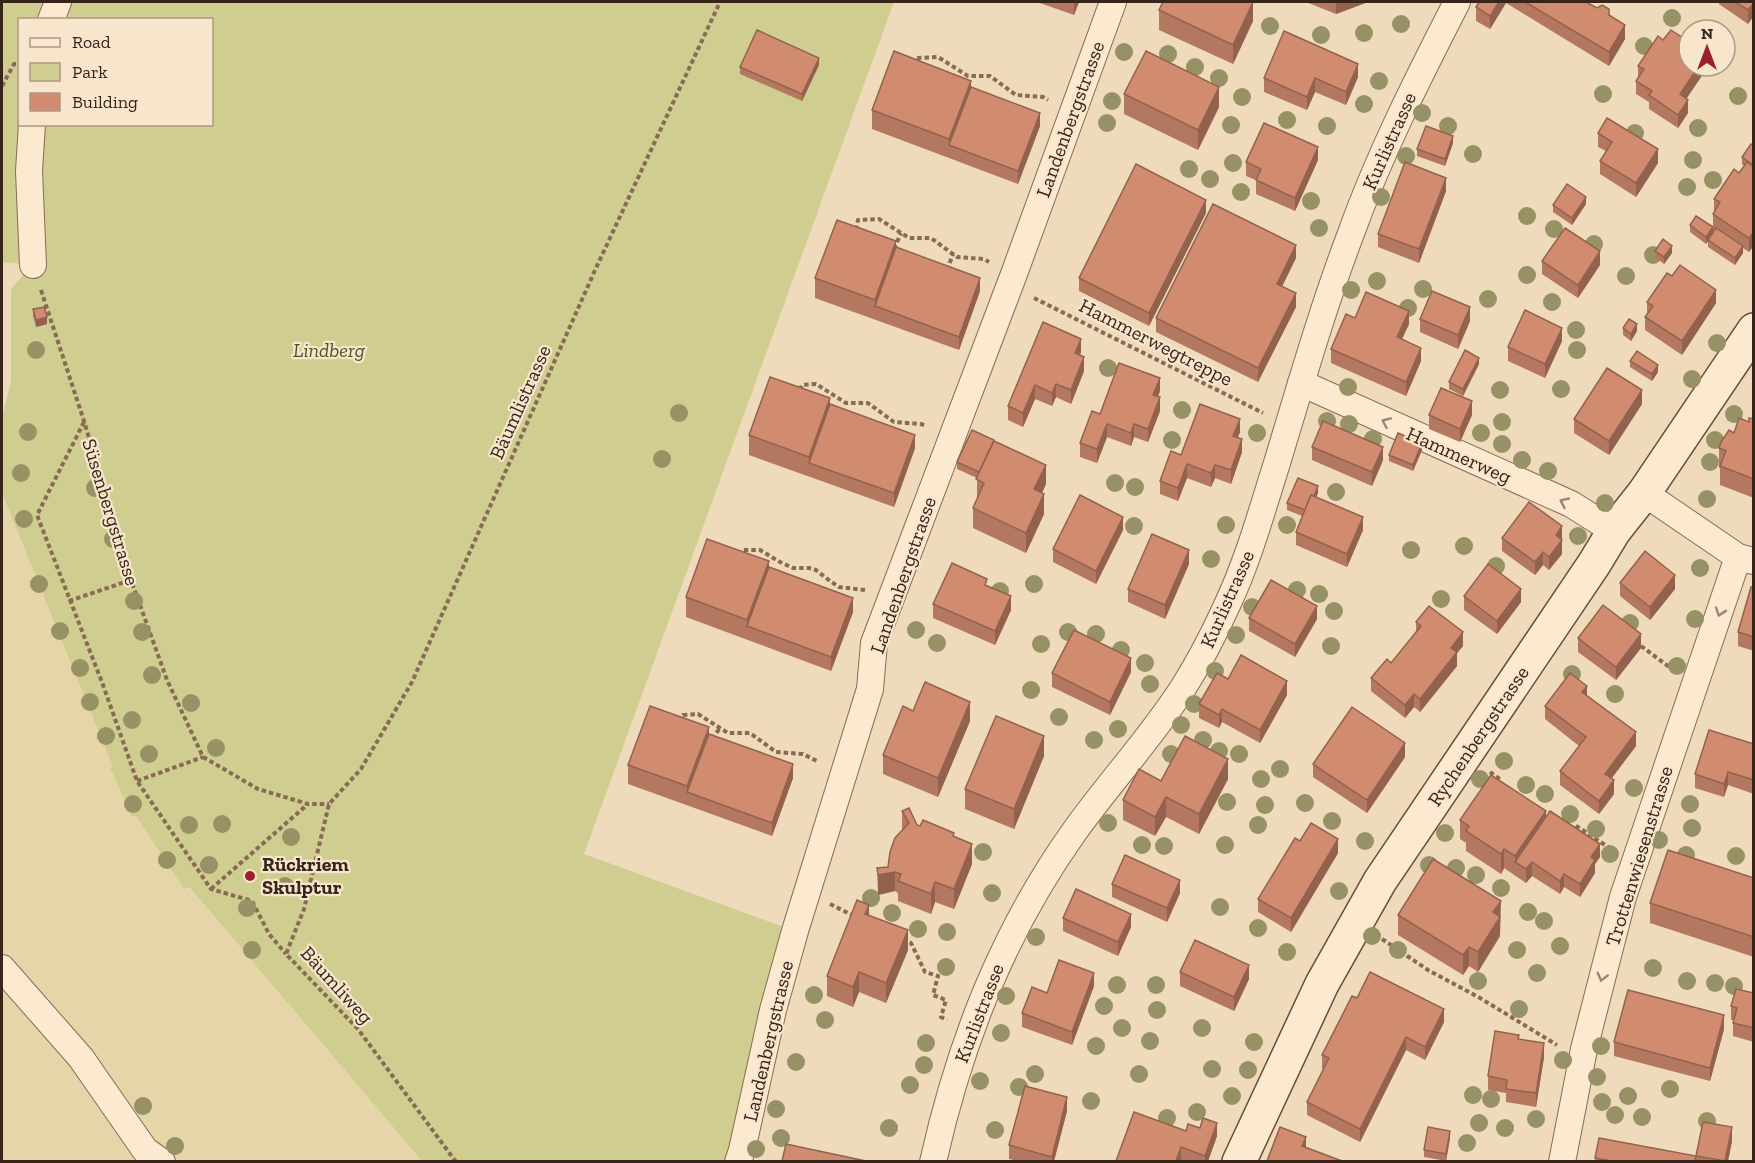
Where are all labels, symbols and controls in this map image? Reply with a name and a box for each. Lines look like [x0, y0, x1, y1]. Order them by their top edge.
legend [18, 18, 213, 126]
north arrow [1677, 18, 1737, 78]
text: N [1701, 24, 1713, 43]
text: Road [72, 31, 111, 53]
street label: Landenbergstrasse [1031, 38, 1109, 200]
text: Park [72, 61, 108, 83]
street label: Kurlistrasse [1357, 89, 1421, 193]
text: Building [72, 91, 138, 113]
street label: Hammerwegtreppe [1075, 293, 1237, 391]
park label: Lindberg [293, 338, 366, 362]
street label: Bäumlistrasse [484, 341, 556, 463]
one-way arrow [1381, 417, 1392, 429]
street label: Hammerweg [1403, 421, 1515, 489]
street label: Süsenbergstrasse [77, 436, 145, 588]
street label: Landenbergstrasse [865, 493, 941, 657]
one-way arrow [1559, 497, 1570, 509]
street label: Kurlistrasse [1195, 547, 1259, 651]
one-way arrow [1714, 606, 1727, 617]
street label: Rychenbergstrasse [1422, 661, 1534, 811]
street label: Trottenwiesenstrasse [1600, 763, 1678, 949]
place label: Rückriem Skulptur [262, 852, 349, 899]
marker: Rückriem Skulptur [243, 869, 257, 883]
street label: Bäumliweg [296, 941, 378, 1029]
street label: Landenbergstrasse [738, 958, 798, 1124]
street label: Kurlistrasse [949, 960, 1009, 1066]
one-way arrow [1597, 972, 1610, 982]

